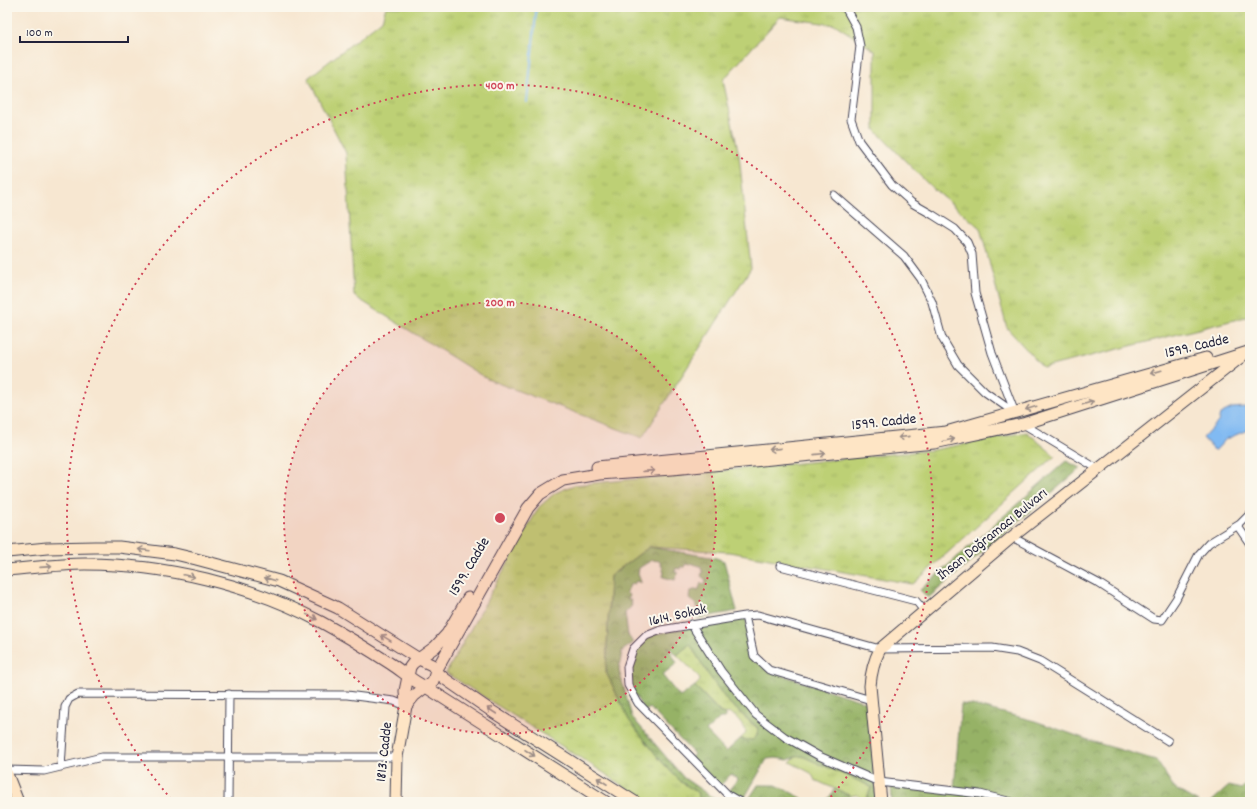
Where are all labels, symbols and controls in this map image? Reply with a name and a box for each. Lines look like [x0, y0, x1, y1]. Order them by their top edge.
scale bar [20, 18, 128, 44]
text: 100 m [26, 25, 53, 42]
text: 400 m [485, 78, 515, 95]
text: 200 m [485, 295, 515, 312]
street label: 1599. Cadde [1163, 329, 1232, 365]
one-way arrow [1149, 369, 1162, 376]
one-way arrow [1081, 399, 1094, 406]
one-way arrow [1025, 405, 1038, 412]
street label: 1599. Cadde [851, 409, 918, 437]
one-way arrow [898, 433, 911, 441]
one-way arrow [942, 436, 955, 444]
one-way arrow [769, 445, 782, 453]
one-way arrow [813, 451, 826, 458]
one-way arrow [642, 467, 655, 474]
street label: İhsan Doğramacı Bulvarı [933, 483, 1053, 587]
centre of rings [493, 511, 507, 525]
street label: 1599. Cadde [444, 533, 496, 601]
one-way arrow [138, 546, 151, 553]
one-way arrow [39, 563, 52, 570]
one-way arrow [182, 572, 195, 580]
one-way arrow [264, 575, 277, 582]
street label: 1614. Sokak [647, 599, 709, 633]
one-way arrow [305, 614, 317, 621]
one-way arrow [380, 634, 391, 643]
one-way arrow [487, 707, 498, 715]
street label: 1813. Cadde [371, 720, 399, 783]
one-way arrow [524, 750, 536, 758]
one-way arrow [597, 777, 608, 785]

